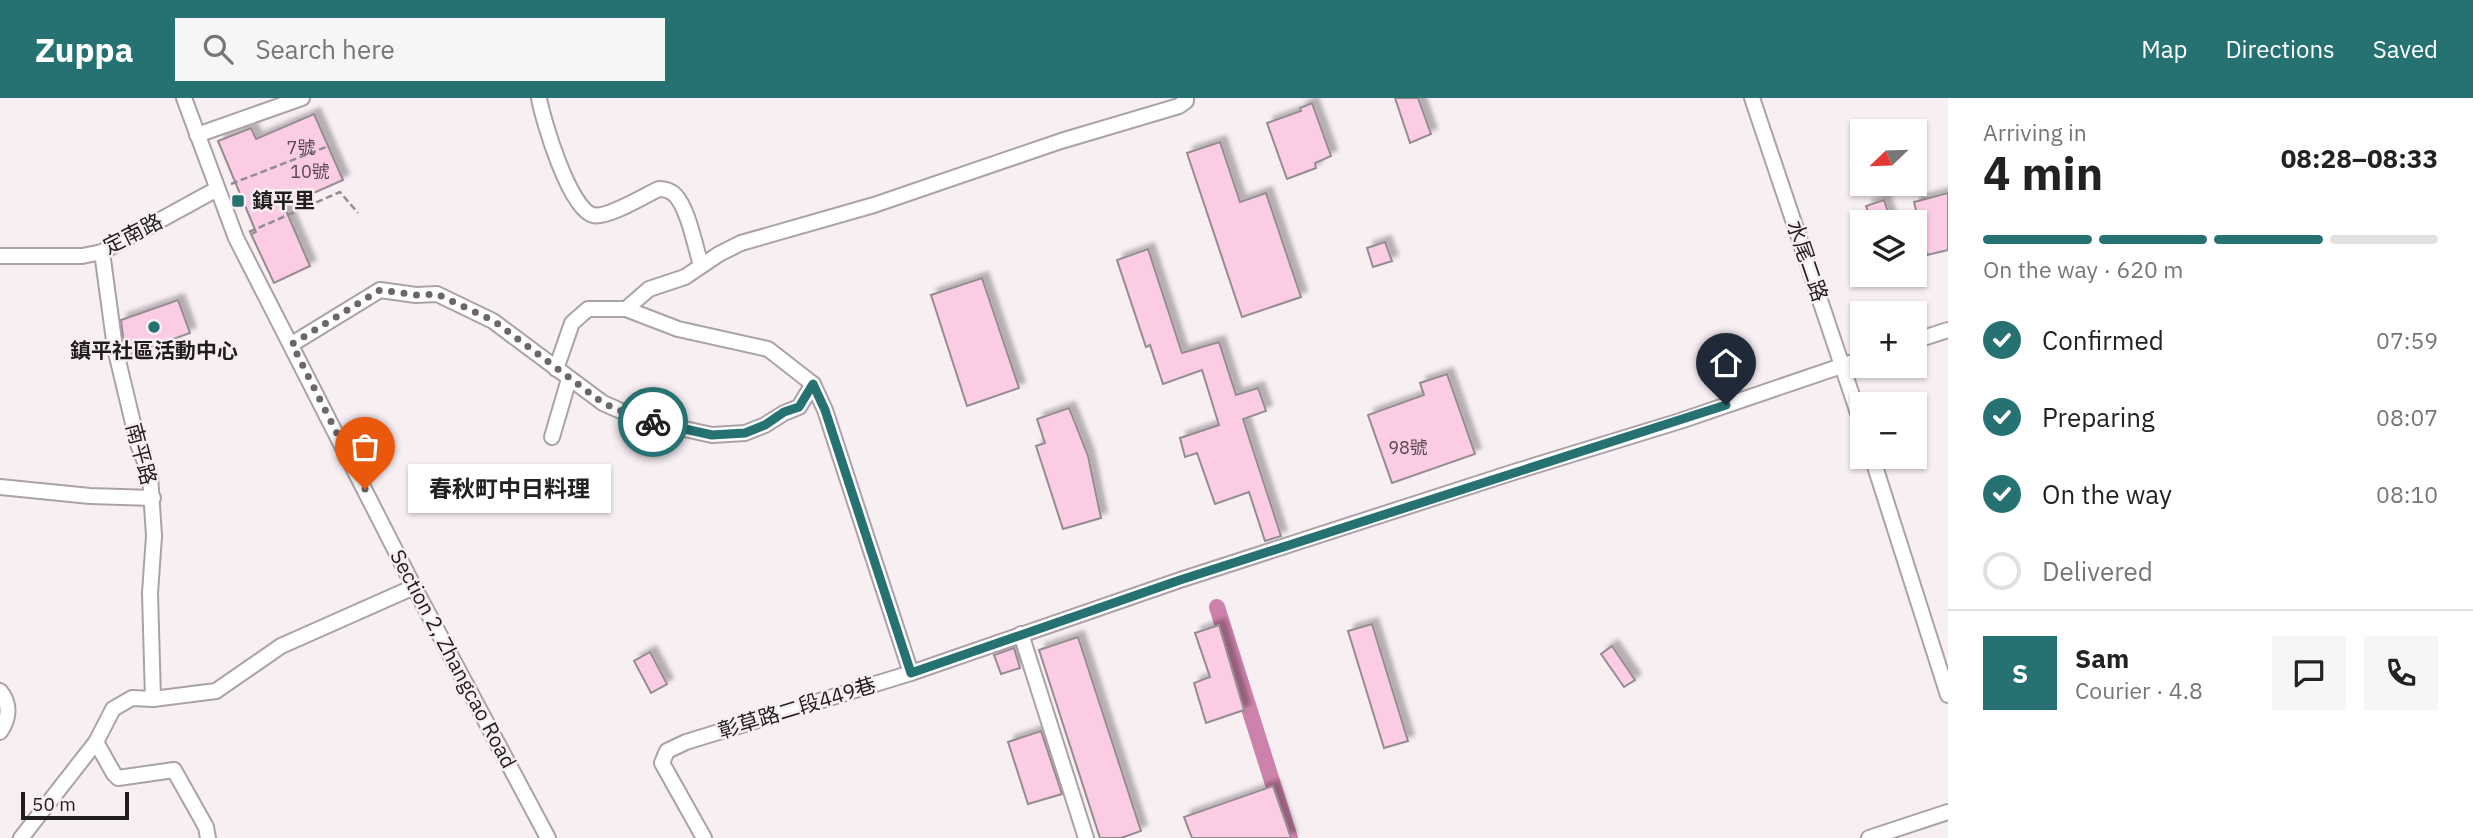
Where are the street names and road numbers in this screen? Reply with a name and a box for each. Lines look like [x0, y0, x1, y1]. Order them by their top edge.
street label: 定南路 [98, 206, 167, 260]
street label: 水尾二路 [1781, 216, 1835, 305]
street label: 南平路 [120, 420, 164, 488]
street label: Section 2, Zhangcao Road [384, 544, 523, 773]
street label: 彰草路二段449巷 [714, 670, 879, 744]

